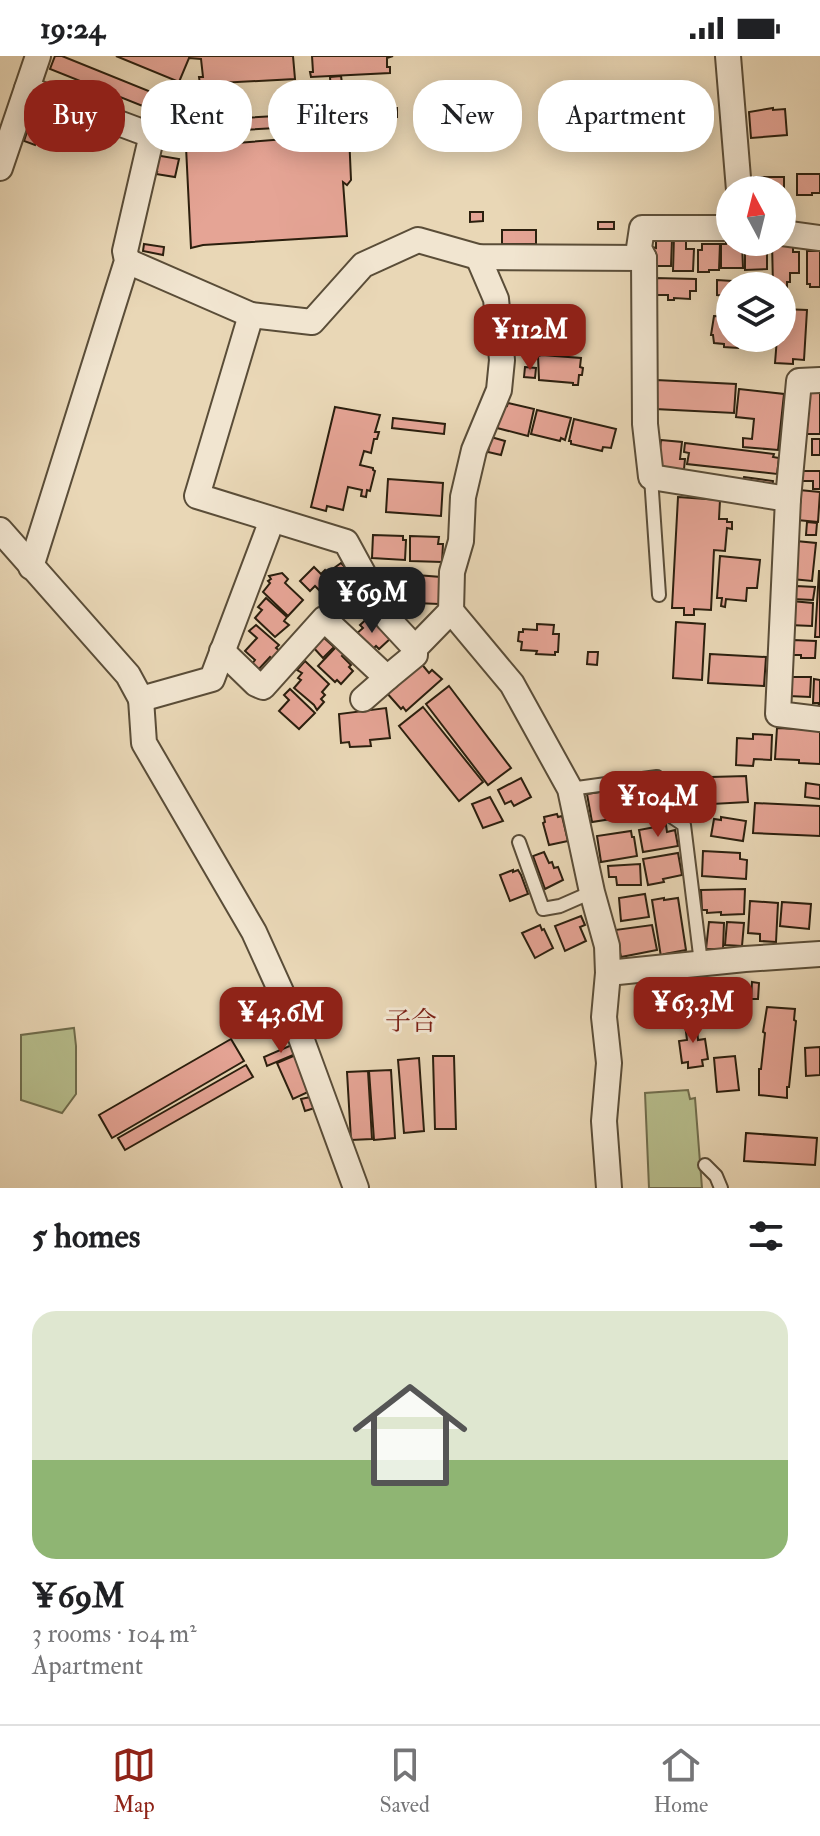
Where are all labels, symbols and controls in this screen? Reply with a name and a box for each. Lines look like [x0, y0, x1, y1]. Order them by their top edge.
text: 19:24 [40, 10, 105, 47]
chip: Buy [24, 80, 125, 152]
chip: Rent [141, 80, 252, 152]
chip: Filters [268, 80, 397, 152]
chip: New [413, 80, 522, 152]
chip: Apartment [538, 80, 714, 152]
north arrow [716, 176, 796, 256]
map controls [716, 176, 796, 352]
button: layers [716, 272, 796, 352]
pin: ¥112M [474, 304, 586, 372]
text: ¥112M [492, 314, 568, 346]
pin: ¥69M [325, 567, 419, 635]
text: ¥69M [336, 577, 408, 609]
pin: ¥104M [602, 771, 714, 839]
text: ¥104M [617, 781, 699, 813]
pin: ¥63.3M [628, 977, 758, 1045]
pin: ¥43.6M [216, 987, 346, 1055]
text: ¥63.3M [652, 987, 734, 1019]
text: ¥43.6M [238, 997, 324, 1029]
district label: 子合 [385, 1006, 437, 1038]
icon: filters [744, 1214, 788, 1258]
text: 5 homes [32, 1215, 140, 1258]
icon: home [338, 1363, 482, 1507]
text: ¥69M [32, 1575, 125, 1618]
text: 3 rooms · 104 m² [32, 1618, 197, 1650]
text: Apartment [32, 1650, 143, 1682]
tab: Map [112, 1743, 156, 1819]
tab: Saved [380, 1743, 430, 1819]
tab: Home [654, 1743, 708, 1819]

